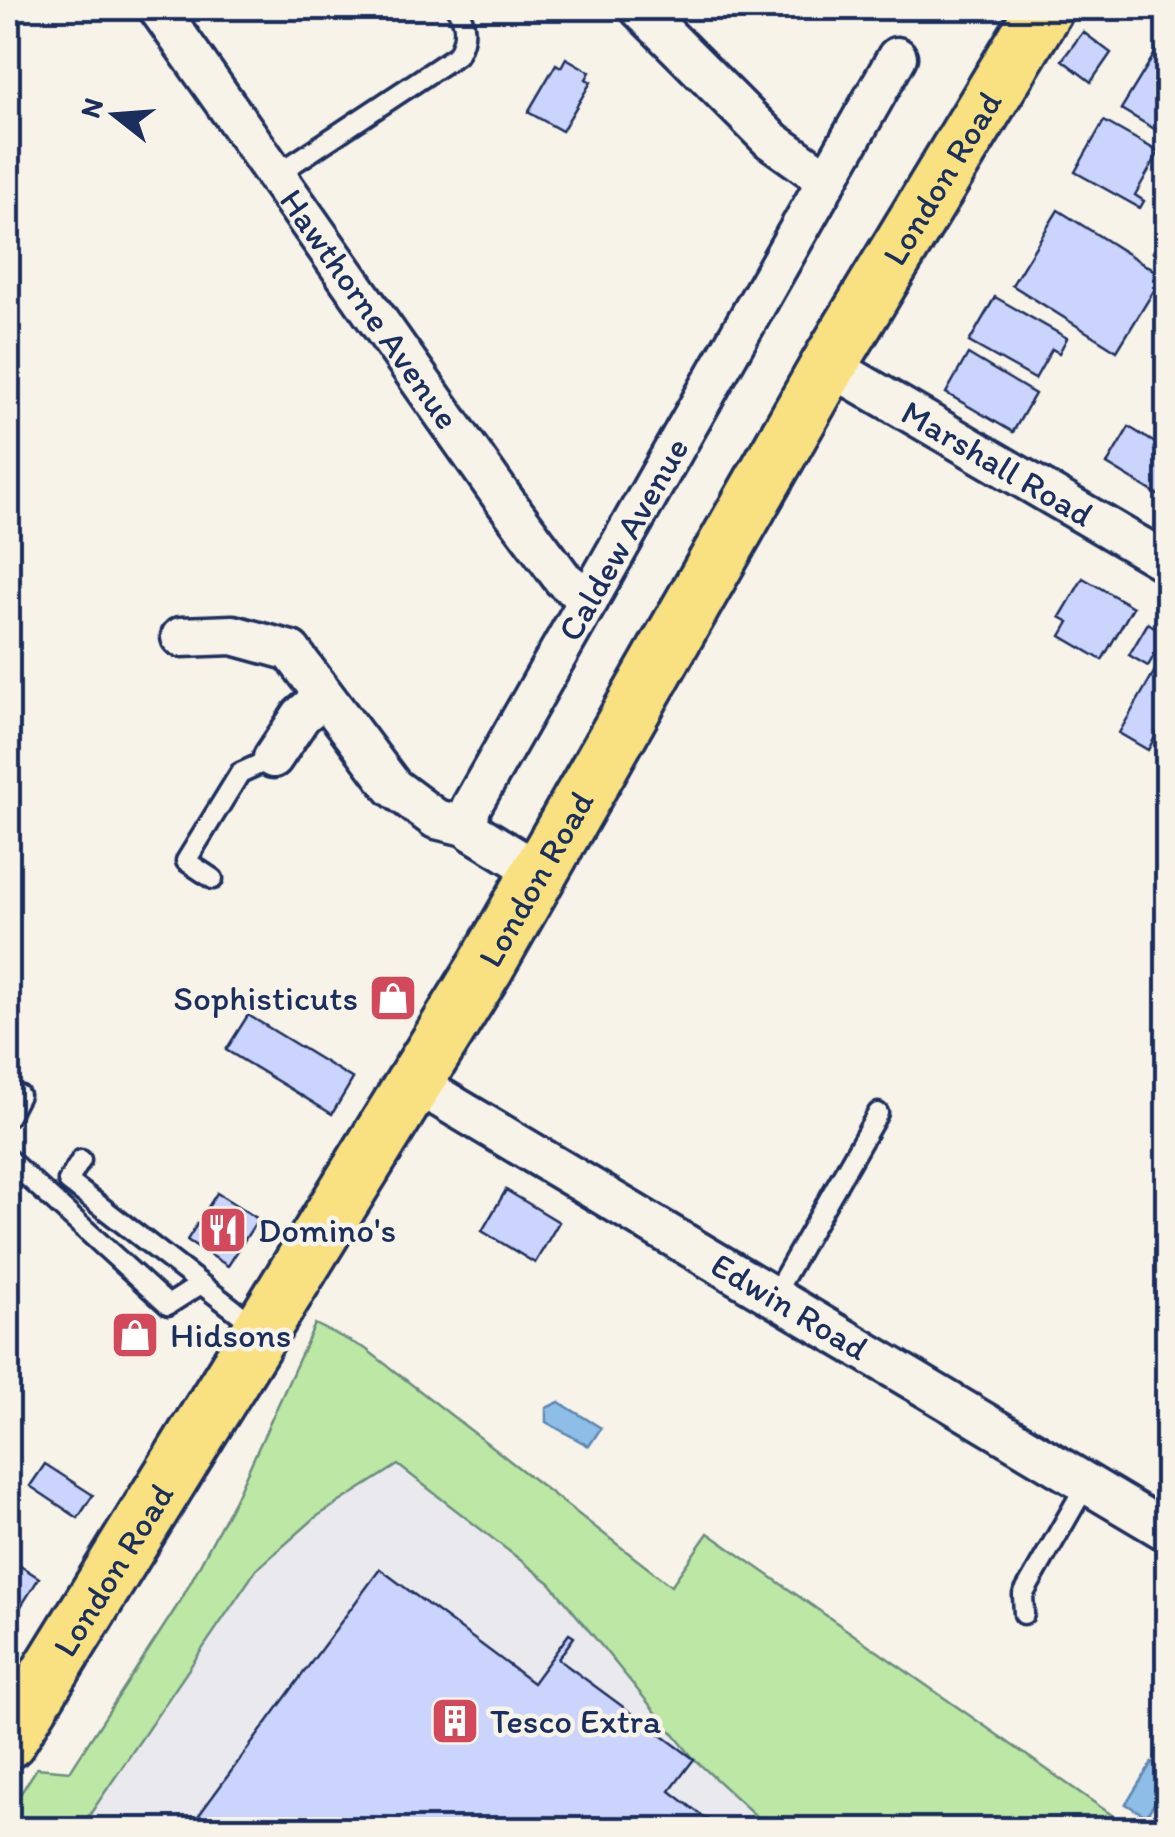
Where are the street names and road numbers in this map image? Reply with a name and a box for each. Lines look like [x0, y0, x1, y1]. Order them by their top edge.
street label: London Road [873, 83, 1011, 273]
street label: Hawthorne Avenue [271, 181, 469, 437]
street label: Marshall Road [894, 391, 1101, 536]
street label: Caldew Avenue [549, 430, 698, 648]
street label: London Road [469, 783, 603, 975]
street label: Edwin Road [704, 1243, 876, 1369]
street label: London Road [44, 1475, 183, 1664]

